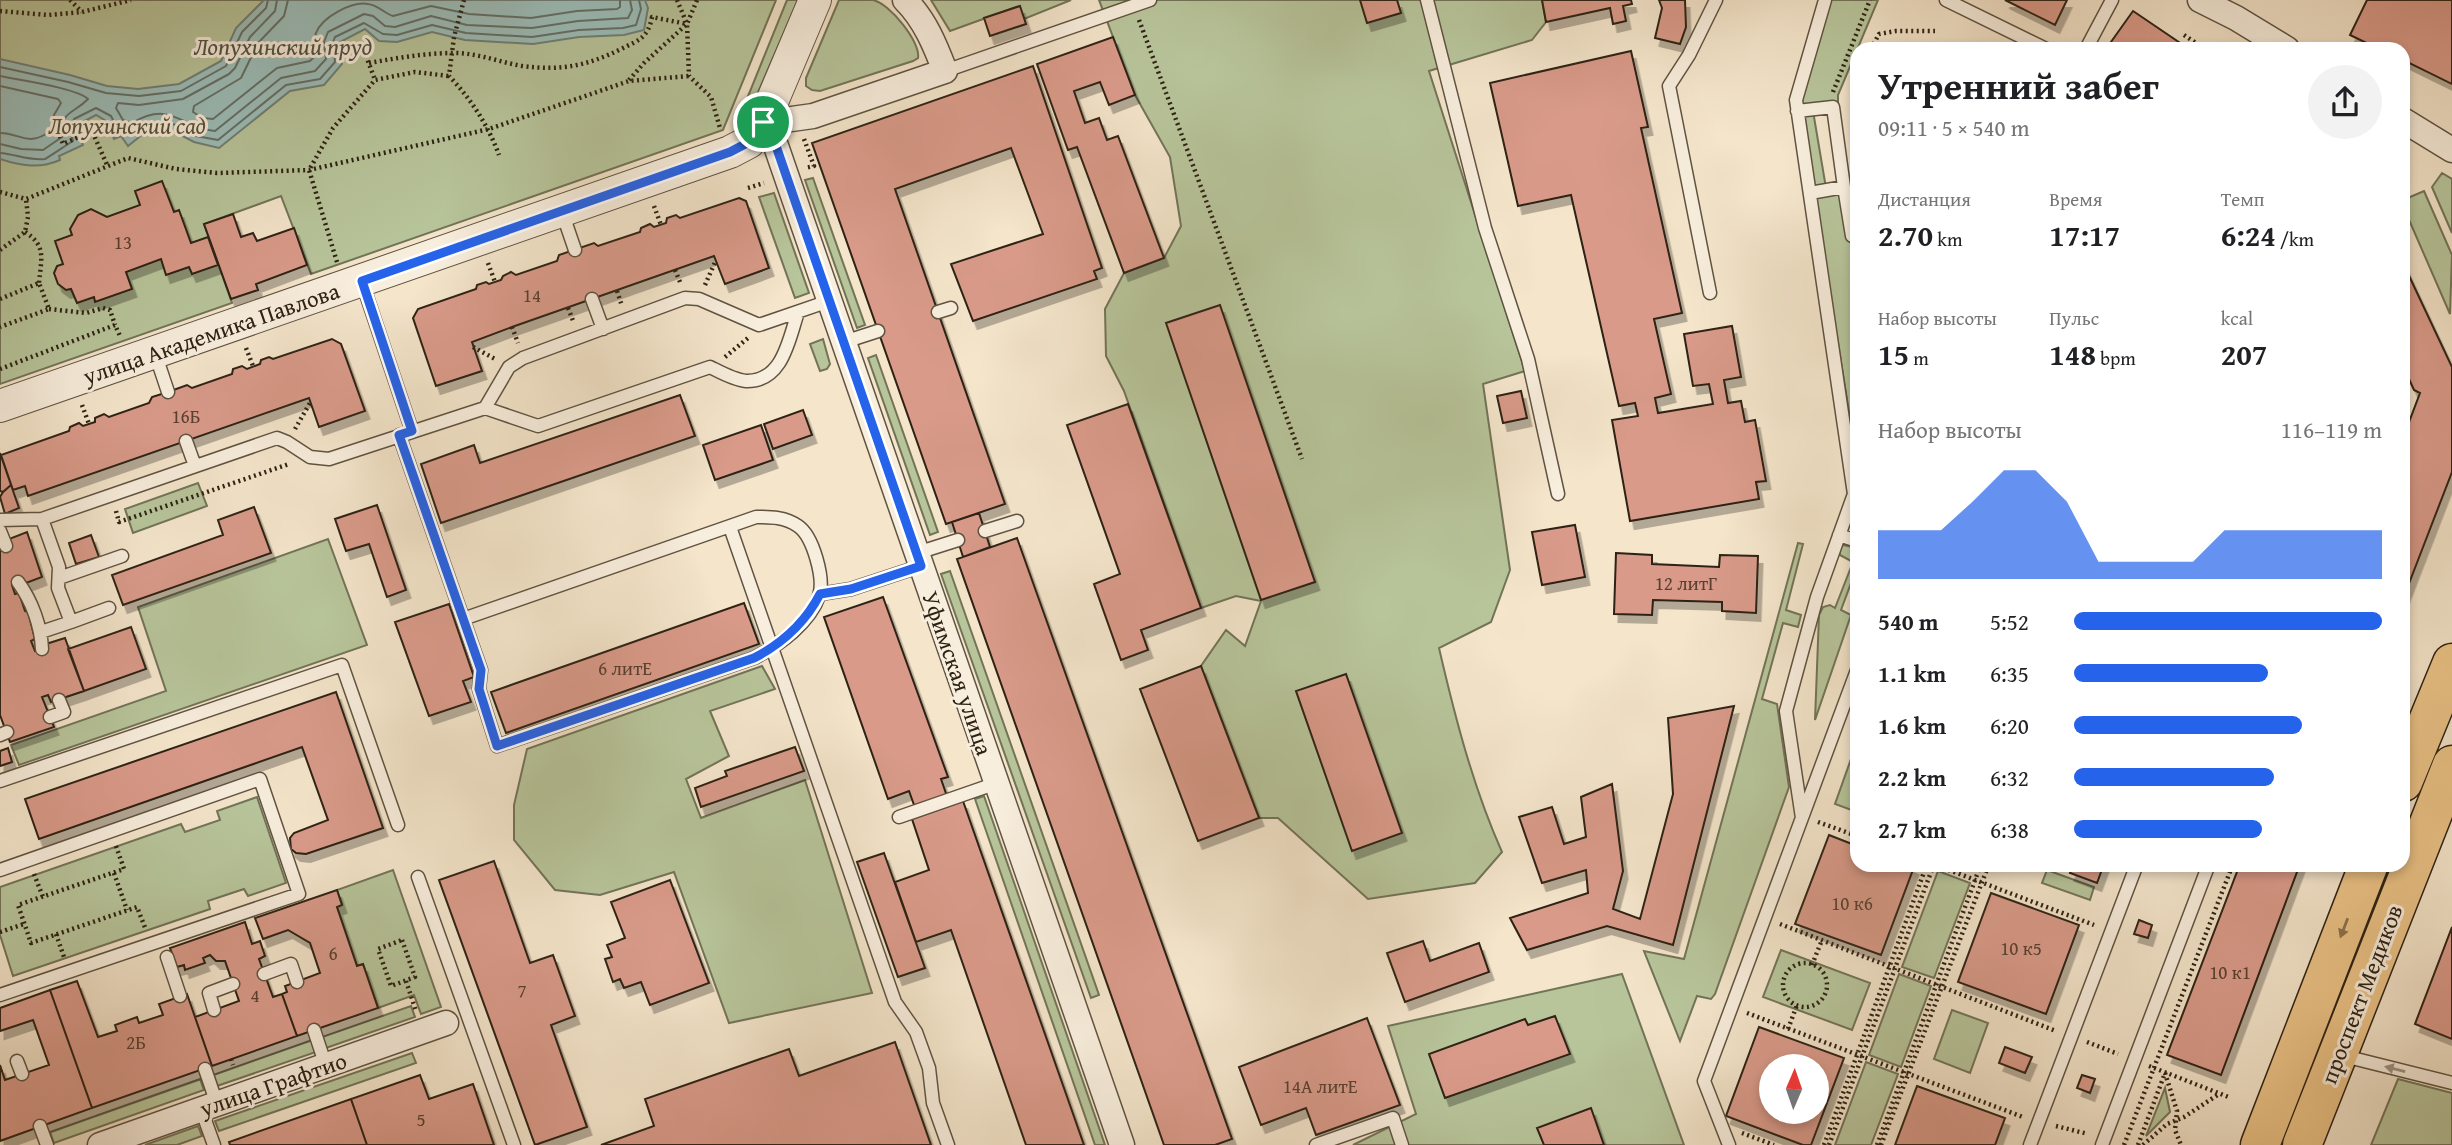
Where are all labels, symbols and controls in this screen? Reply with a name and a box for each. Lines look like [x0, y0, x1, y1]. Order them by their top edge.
water label: Лопухинский пруд [194, 29, 372, 64]
text: Утренний забег [1878, 57, 2159, 113]
button: share [2308, 65, 2382, 139]
pin [733, 92, 793, 152]
icon: arrive [744, 103, 782, 141]
park label: Лопухинский сад [48, 109, 206, 142]
text: 09:11 · 5 × 540 m [1878, 111, 2030, 144]
text: Дистанция [1878, 185, 1971, 213]
text: Время [2049, 185, 2102, 213]
text: Темп [2221, 185, 2265, 213]
text: 2.70 [1878, 213, 1933, 257]
text: 17:17 [2049, 213, 2120, 257]
text: 6:24 [2221, 213, 2276, 257]
text: km [1933, 225, 1962, 253]
text: /km [2276, 225, 2314, 253]
house number: 13 [114, 228, 132, 256]
street label: улица Академика Павлова [77, 274, 344, 393]
house number: 14 [523, 281, 541, 309]
text: Набор высоты [1878, 304, 1997, 332]
text: Пульс [2049, 304, 2099, 332]
text: kcal [2221, 304, 2253, 332]
text: 15 [1878, 332, 1909, 376]
text: 148 [2049, 332, 2096, 376]
text: 207 [2221, 332, 2267, 376]
text: m [1909, 344, 1929, 372]
text: bpm [2096, 344, 2136, 372]
house number: 16Б [171, 402, 201, 430]
text: Набор высоты [1878, 413, 2022, 446]
text: 116–119 m [2281, 413, 2382, 446]
house number: 12 литГ [1655, 569, 1717, 597]
street label: Уфимская улица [914, 587, 1002, 760]
text: 540 m [1878, 605, 1939, 638]
text: 5:52 [1990, 605, 2029, 638]
house number: 6 литЕ [598, 654, 652, 682]
text: 1.1 km [1878, 657, 1946, 690]
text: 6:35 [1990, 657, 2029, 690]
text: 1.6 km [1878, 709, 1946, 742]
text: 6:20 [1990, 709, 2029, 742]
text: 2.2 km [1878, 761, 1946, 794]
text: 6:32 [1990, 761, 2029, 794]
text: 2.7 km [1878, 813, 1946, 846]
text: 6:38 [1990, 813, 2029, 846]
house number: 10 к6 [1831, 889, 1873, 917]
street label: проспект Медиков [2312, 900, 2410, 1088]
one-way arrow [2339, 918, 2350, 939]
house number: 10 к5 [2000, 934, 2042, 962]
house number: 6 [328, 939, 338, 967]
house number: 10 к1 [2209, 958, 2251, 986]
house number: 7 [517, 976, 527, 1004]
house number: 4 [250, 981, 260, 1009]
house number: 2Б [126, 1028, 146, 1056]
street label: улица Графтио [194, 1043, 351, 1125]
north arrow [1759, 1054, 1829, 1124]
map controls [1759, 1054, 1829, 1124]
one-way arrow [2383, 1063, 2405, 1074]
house number: 14А литЕ [1283, 1072, 1358, 1100]
house number: 5 [416, 1105, 426, 1133]

